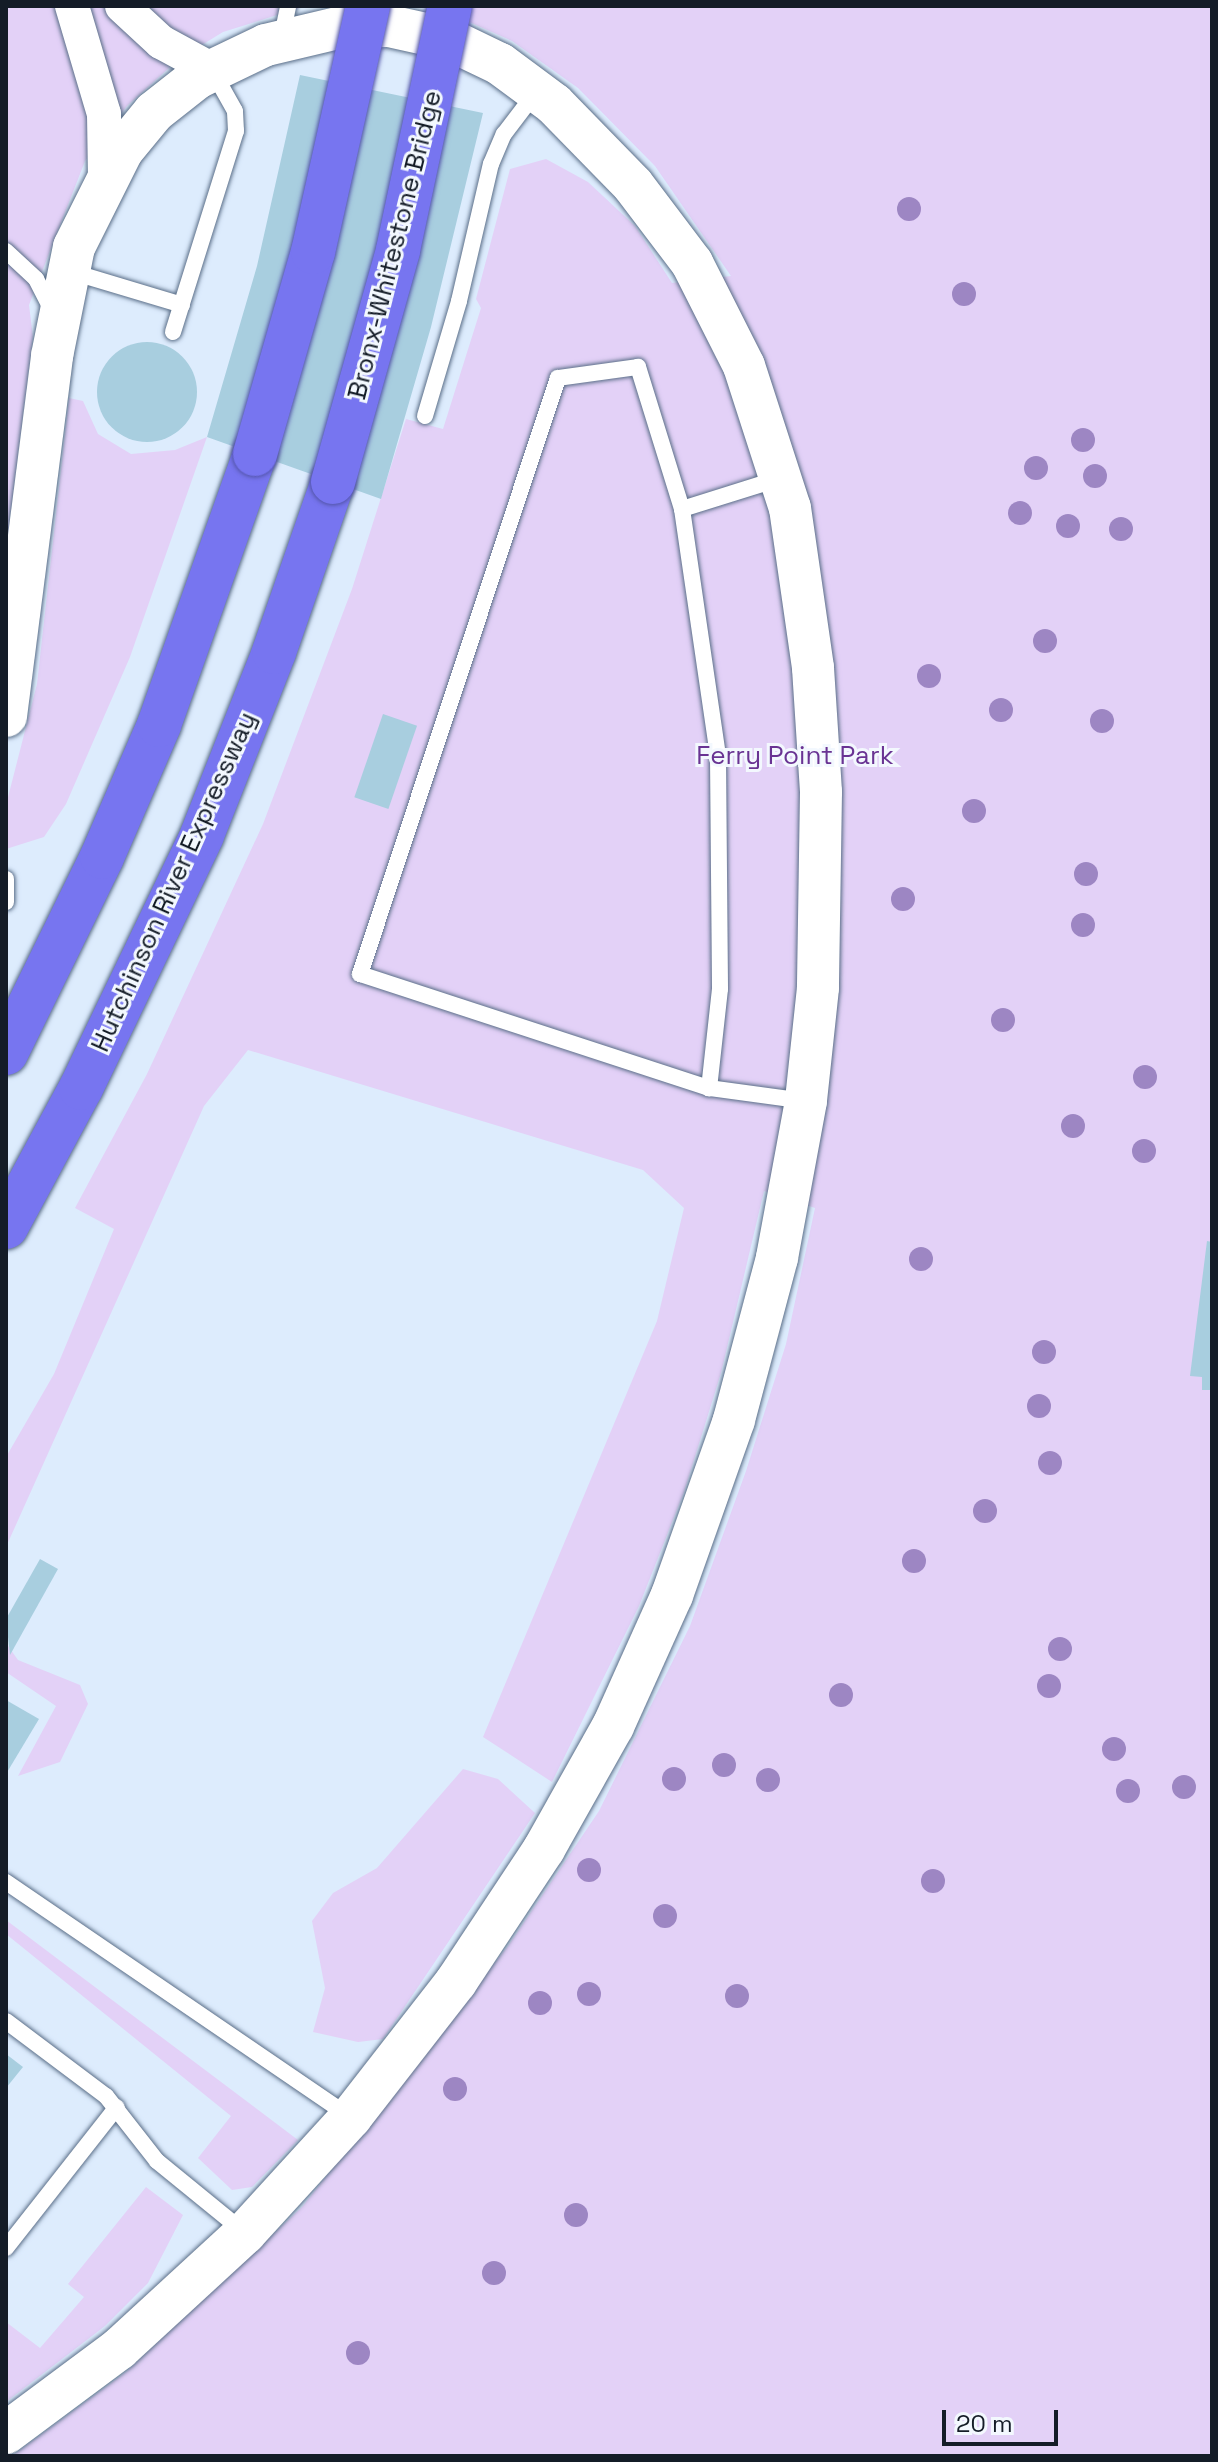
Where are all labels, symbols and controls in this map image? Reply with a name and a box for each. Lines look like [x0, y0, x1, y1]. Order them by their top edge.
street label: Bronx-Whitestone Bridge [341, 87, 449, 403]
street label: Hutchinson River Expressway [85, 707, 263, 1057]
park label: Ferry Point Park [696, 740, 894, 772]
scale bar [946, 2394, 1062, 2444]
text: 20 m [956, 2408, 1013, 2439]

